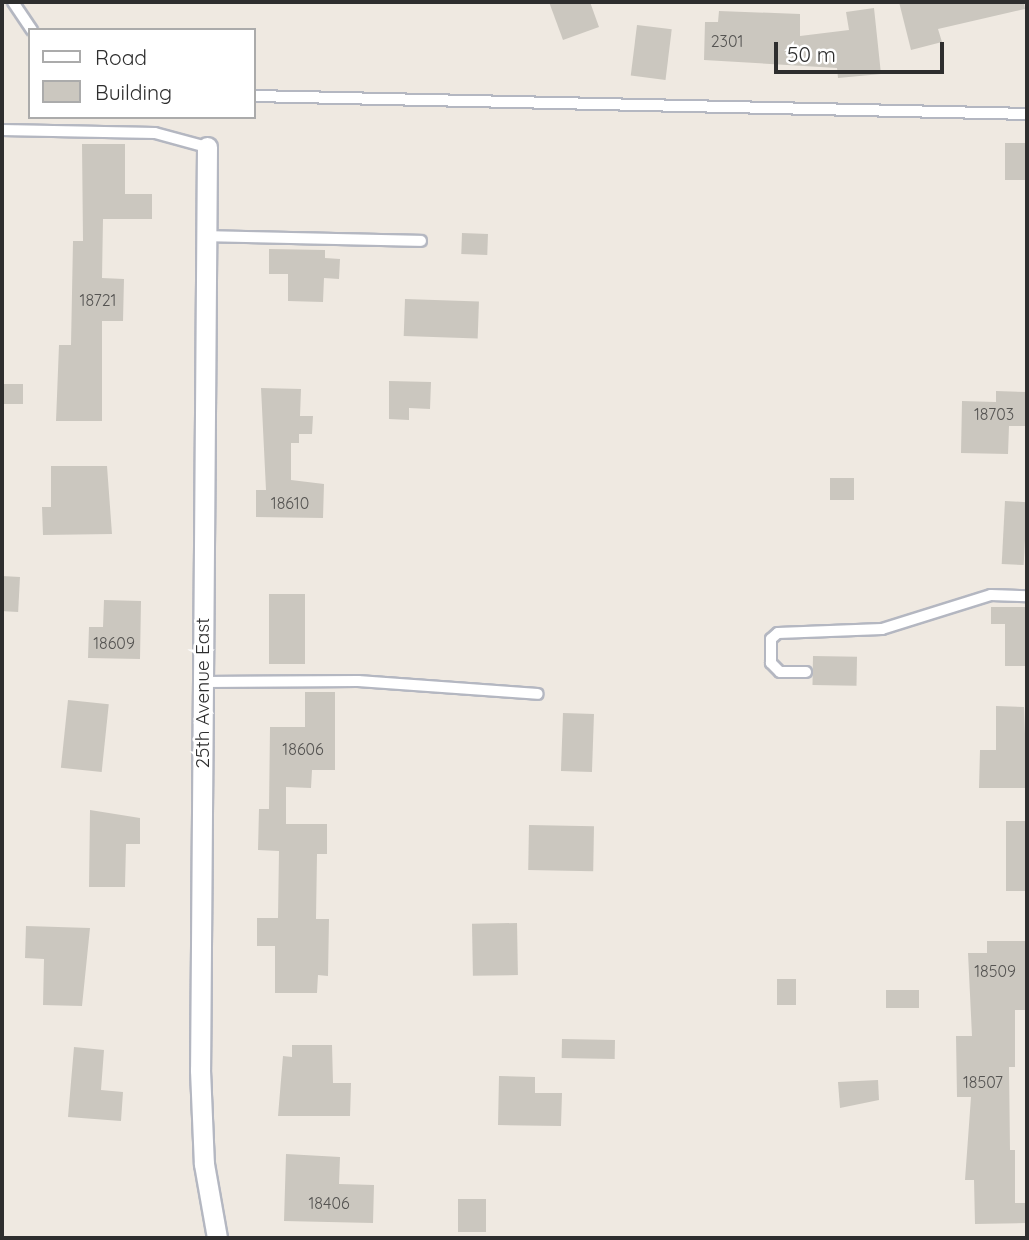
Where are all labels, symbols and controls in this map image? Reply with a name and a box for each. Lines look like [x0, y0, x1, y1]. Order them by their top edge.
legend [28, 28, 256, 119]
scale bar [777, 28, 947, 72]
house number: 2301 [711, 31, 743, 51]
text: 50 m [787, 41, 836, 67]
text: Road [95, 44, 147, 70]
text: Building [95, 79, 172, 105]
house number: 18721 [79, 290, 117, 310]
house number: 18703 [974, 404, 1014, 424]
house number: 18610 [271, 493, 309, 513]
street label: 25th Avenue East [192, 617, 214, 769]
house number: 18609 [93, 633, 135, 653]
house number: 18606 [282, 739, 324, 759]
house number: 18509 [974, 961, 1016, 981]
house number: 18507 [963, 1072, 1003, 1092]
house number: 18406 [308, 1193, 350, 1213]

